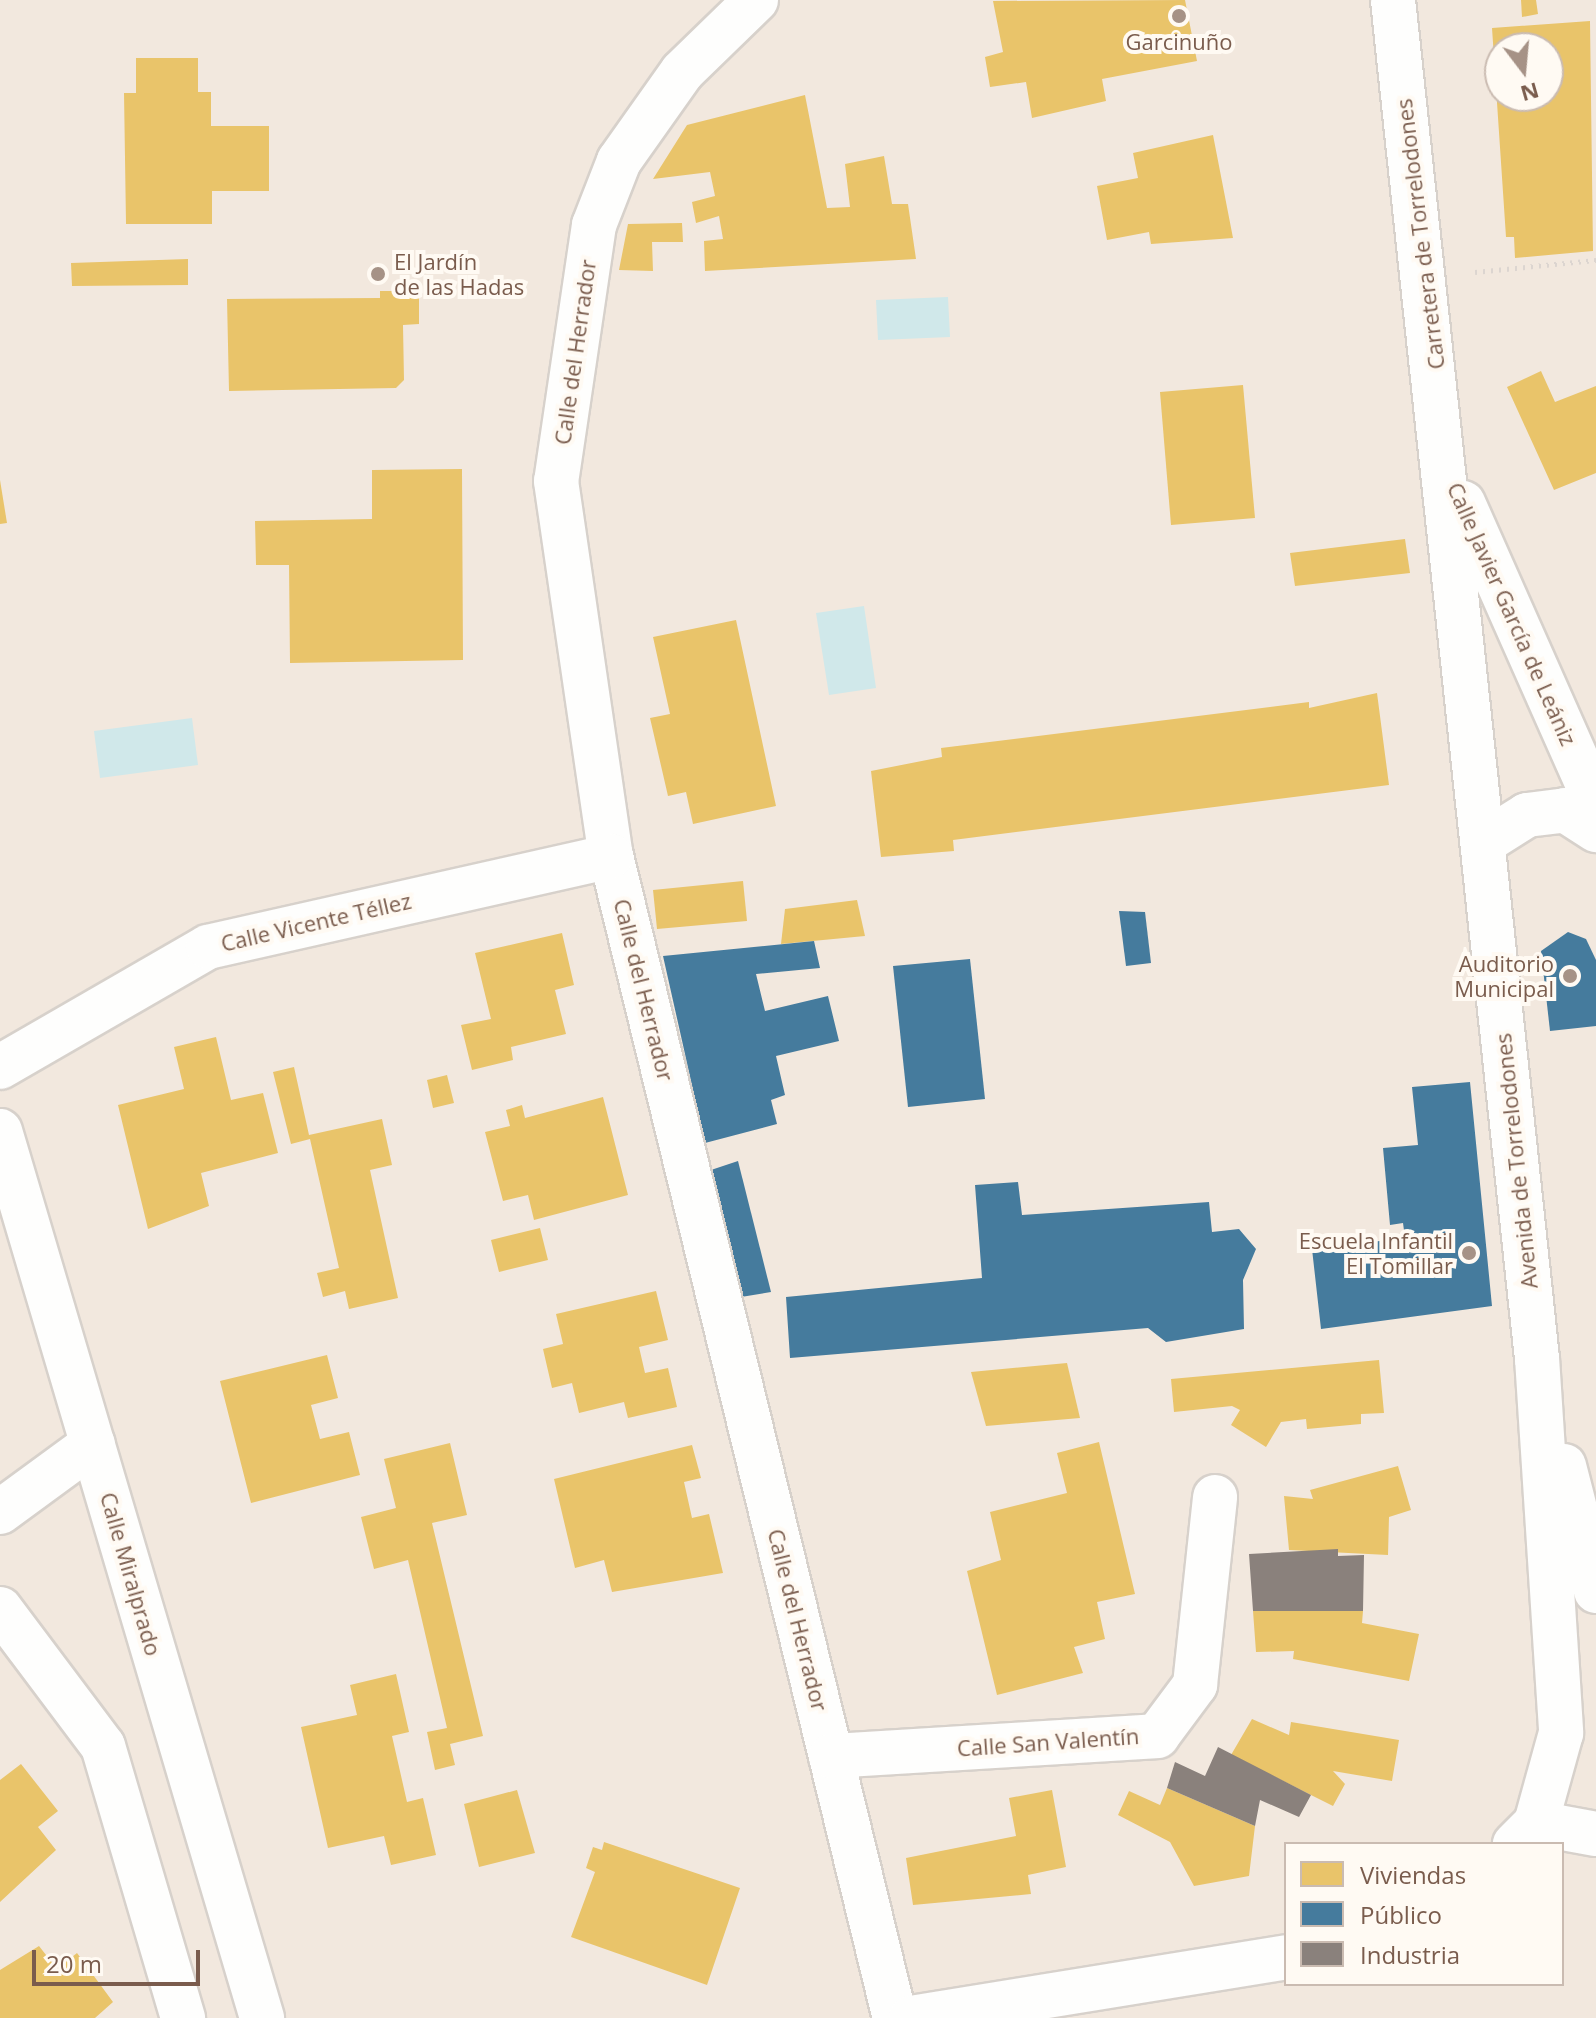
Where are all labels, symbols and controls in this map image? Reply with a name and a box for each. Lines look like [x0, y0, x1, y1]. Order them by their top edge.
marker: Garcinuño [1170, 7, 1188, 25]
place label: Garcinuño [1125, 29, 1233, 55]
north arrow [1484, 32, 1564, 112]
text: N [1517, 76, 1543, 110]
street label: Carretera de Torrelodones [1390, 97, 1450, 371]
place label: El Jardín de las Hadas [394, 248, 524, 300]
street label: Calle del Herrador [549, 258, 601, 446]
marker: El Jardín de las Hadas [369, 265, 387, 283]
street label: Calle Javier García de Leániz [1442, 478, 1582, 750]
street label: Calle Vicente Téllez [218, 887, 414, 957]
street label: Calle del Herrador [609, 896, 679, 1084]
place label: Auditorio Municipal [1454, 950, 1554, 1002]
marker: Auditorio Municipal [1561, 967, 1579, 985]
street label: Avenida de Torrelodones [1489, 1032, 1543, 1290]
place label: Escuela Infantil El Tomillar [1299, 1227, 1453, 1278]
marker: Escuela Infantil El Tomillar [1460, 1244, 1478, 1262]
street label: Calle Miralprado [95, 1489, 167, 1659]
street label: Calle del Herrador [763, 1526, 833, 1714]
street label: Calle San Valentín [956, 1722, 1140, 1762]
legend [1284, 1842, 1564, 1986]
text: Viviendas [1360, 1858, 1466, 1891]
text: Público [1360, 1898, 1442, 1931]
scale bar [36, 1934, 204, 1984]
text: Industria [1360, 1938, 1460, 1971]
text: 20 m [46, 1947, 102, 1980]

